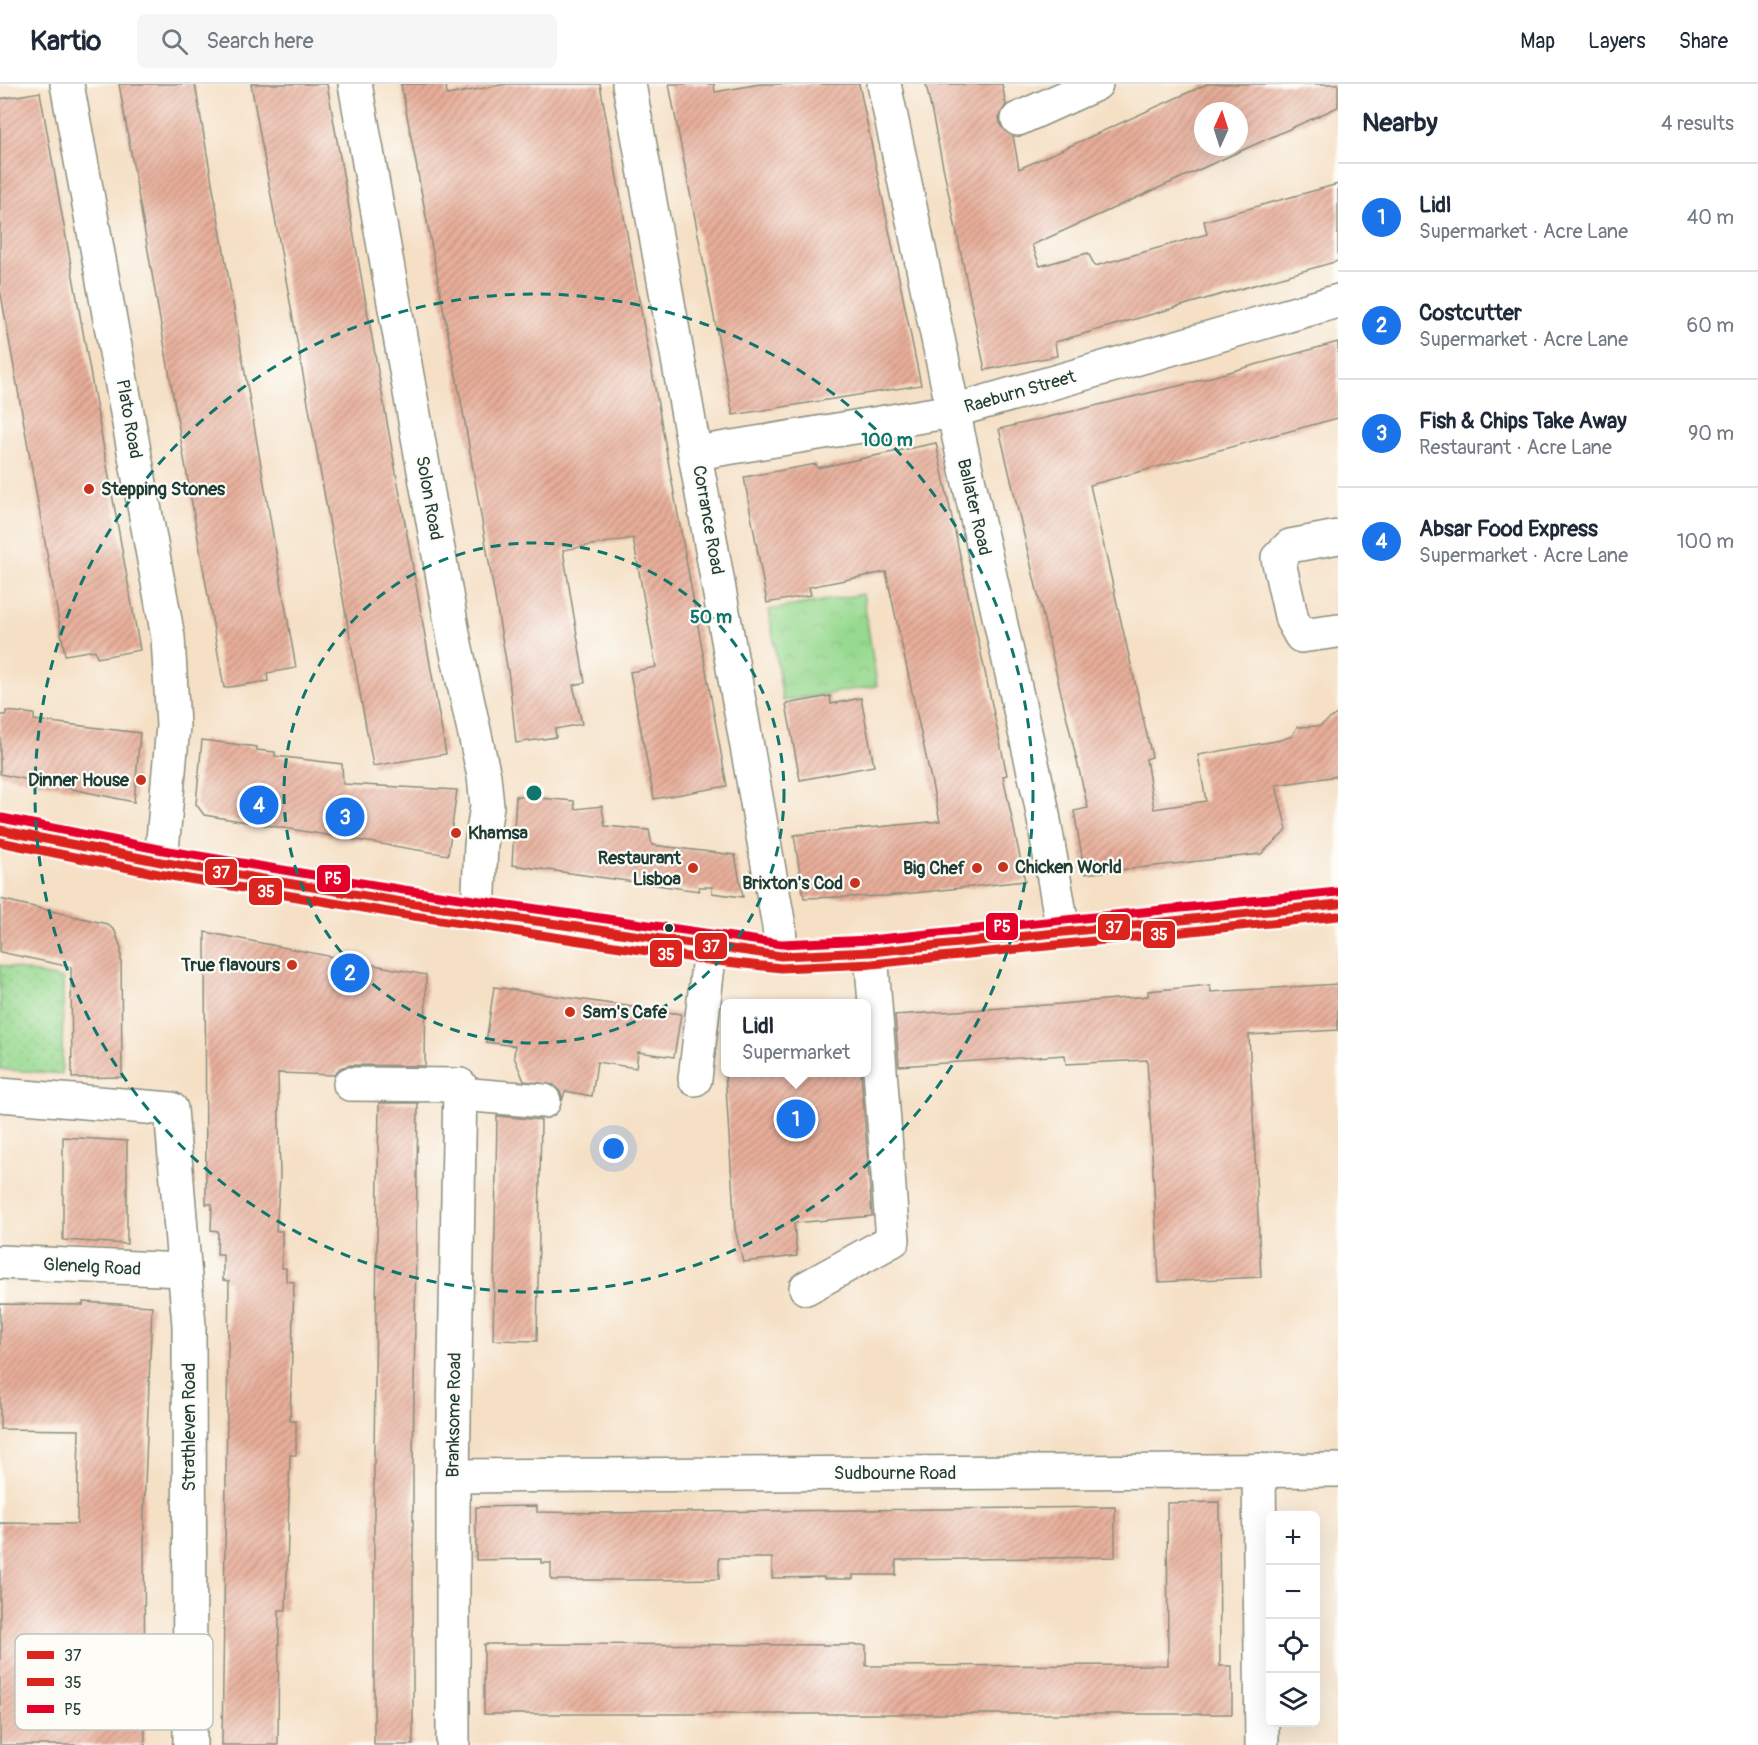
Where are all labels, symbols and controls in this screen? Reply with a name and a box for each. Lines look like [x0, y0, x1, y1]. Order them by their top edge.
search box [137, 14, 557, 68]
text: Kartio [30, 24, 101, 59]
icon: search [158, 25, 191, 58]
text: Search here [206, 27, 314, 55]
text: Map [1520, 28, 1555, 55]
text: Layers [1588, 28, 1646, 55]
text: Share [1679, 28, 1728, 55]
north arrow [1194, 102, 1248, 156]
text: Nearby [1362, 107, 1438, 139]
text: 4 results [1661, 111, 1734, 136]
text: Lidl [1419, 191, 1451, 219]
text: 1 [1378, 205, 1385, 230]
text: 40 m [1687, 205, 1734, 230]
text: Supermarket · Acre Lane [1419, 219, 1628, 244]
text: Costcutter [1419, 299, 1522, 327]
text: 2 [1376, 313, 1387, 338]
text: 60 m [1687, 313, 1734, 338]
text: Supermarket · Acre Lane [1419, 327, 1628, 352]
street label: Raeburn Street [962, 365, 1079, 419]
street label: Plato Road [111, 378, 147, 460]
text: Fish & Chips Take Away [1419, 407, 1627, 435]
text: 3 [1376, 421, 1387, 446]
text: 90 m [1688, 421, 1734, 446]
text: 100 m [861, 429, 913, 452]
text: Restaurant · Acre Lane [1419, 435, 1612, 460]
street label: Solon Road [410, 454, 448, 542]
street label: Ballater Road [952, 456, 996, 558]
street label: Corrance Road [687, 463, 729, 577]
place label: Stepping Stones [101, 478, 226, 501]
marker: Stepping Stones [82, 482, 96, 496]
text: Absar Food Express [1419, 515, 1598, 543]
text: 4 [1376, 529, 1387, 554]
text: 100 m [1677, 529, 1734, 554]
text: Supermarket · Acre Lane [1419, 543, 1628, 568]
text: 50 m [690, 606, 732, 629]
place label: Dinner House [28, 769, 130, 792]
marker: Dinner House [134, 773, 148, 787]
pin: 4 [240, 782, 278, 828]
centre of rings [524, 783, 544, 803]
pin: 3 [326, 794, 364, 840]
place label: Khamsa [468, 822, 528, 845]
marker: Khamsa [449, 826, 463, 840]
place label: Restaurant Lisboa [598, 847, 682, 891]
place label: Chicken World [1015, 856, 1122, 879]
place label: Big Chef [903, 857, 966, 880]
line badge: 37 [204, 858, 238, 886]
marker: Chicken World [996, 860, 1010, 874]
marker: Restaurant Lisboa [686, 861, 700, 875]
marker: Big Chef [970, 861, 984, 875]
text: 37 [212, 863, 230, 883]
line badge: P5 [316, 864, 351, 893]
text: P5 [324, 869, 342, 889]
place label: Brixton's Cod [742, 872, 843, 895]
marker: Brixton's Cod [848, 876, 862, 890]
line badge: 35 [248, 877, 283, 906]
text: 35 [257, 882, 275, 902]
line badge: P5 [985, 912, 1019, 941]
line badge: 37 [1097, 913, 1131, 941]
text: P5 [993, 917, 1011, 937]
text: 37 [1105, 918, 1123, 938]
line badge: 35 [1142, 920, 1176, 949]
unlabelled marker [663, 922, 675, 934]
text: 35 [1150, 925, 1168, 945]
line badge: 37 [694, 932, 728, 960]
text: 37 [702, 937, 720, 957]
line badge: 35 [649, 939, 683, 968]
text: 35 [657, 945, 675, 965]
pin: 2 [330, 950, 370, 996]
place label: True flavours [180, 954, 281, 977]
marker: True flavours [285, 958, 299, 972]
popup [721, 999, 871, 1077]
place label: Sam's Cafe [582, 1001, 668, 1024]
marker: Sam's Cafe [563, 1005, 577, 1019]
text: Lidl [742, 1012, 774, 1040]
text: Supermarket [742, 1040, 850, 1065]
pin: 1 [776, 1096, 816, 1142]
your location [599, 1134, 628, 1163]
street label: Glenelg Road [42, 1253, 142, 1281]
street label: Branksome Road [441, 1352, 467, 1478]
street label: Strathleven Road [178, 1363, 201, 1491]
street label: Sudbourne Road [834, 1462, 956, 1485]
map controls [1266, 1511, 1320, 1727]
button: + [1266, 1511, 1320, 1565]
button: − [1266, 1565, 1320, 1619]
button: locate [1266, 1619, 1320, 1673]
legend [15, 1634, 213, 1730]
text: 37 [64, 1646, 82, 1666]
text: 35 [64, 1673, 82, 1693]
button: layers [1266, 1673, 1320, 1727]
text: P5 [64, 1700, 82, 1720]

